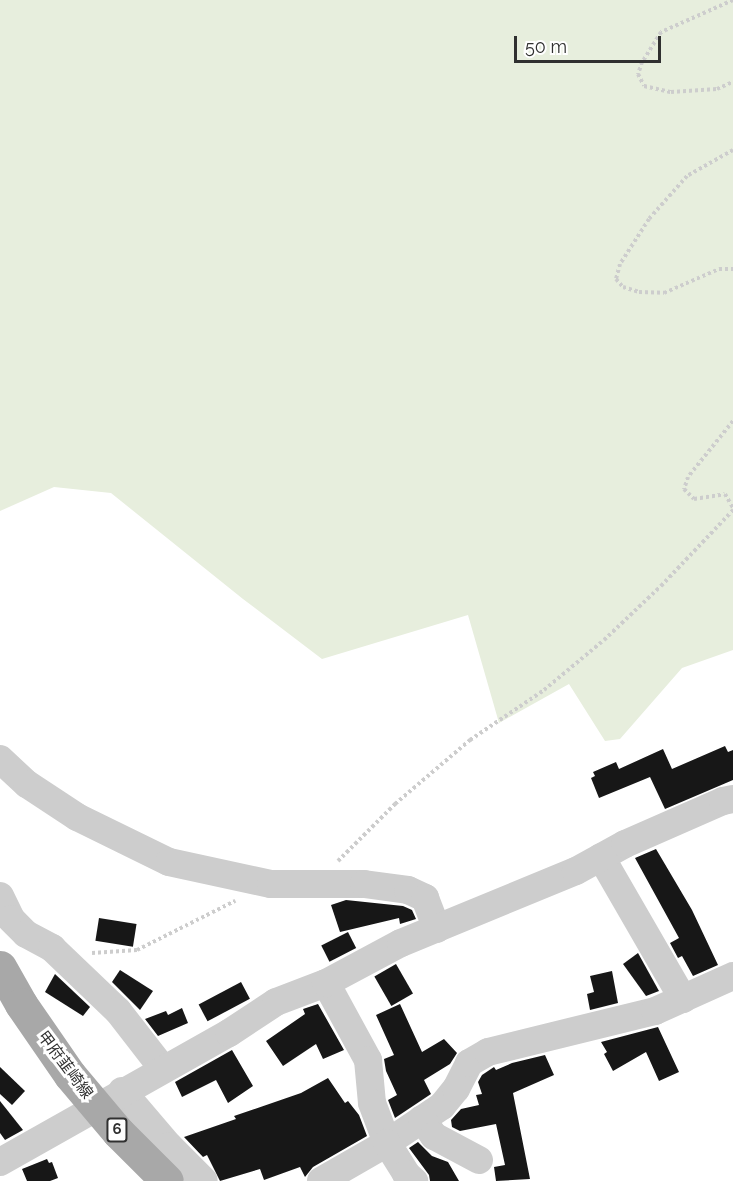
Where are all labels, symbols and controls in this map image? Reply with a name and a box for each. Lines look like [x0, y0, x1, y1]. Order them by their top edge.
scale bar [517, 24, 664, 62]
text: 50 m [525, 36, 567, 57]
street label: 甲府韮崎線 [33, 1027, 97, 1103]
road number: 6 [105, 1118, 129, 1142]

